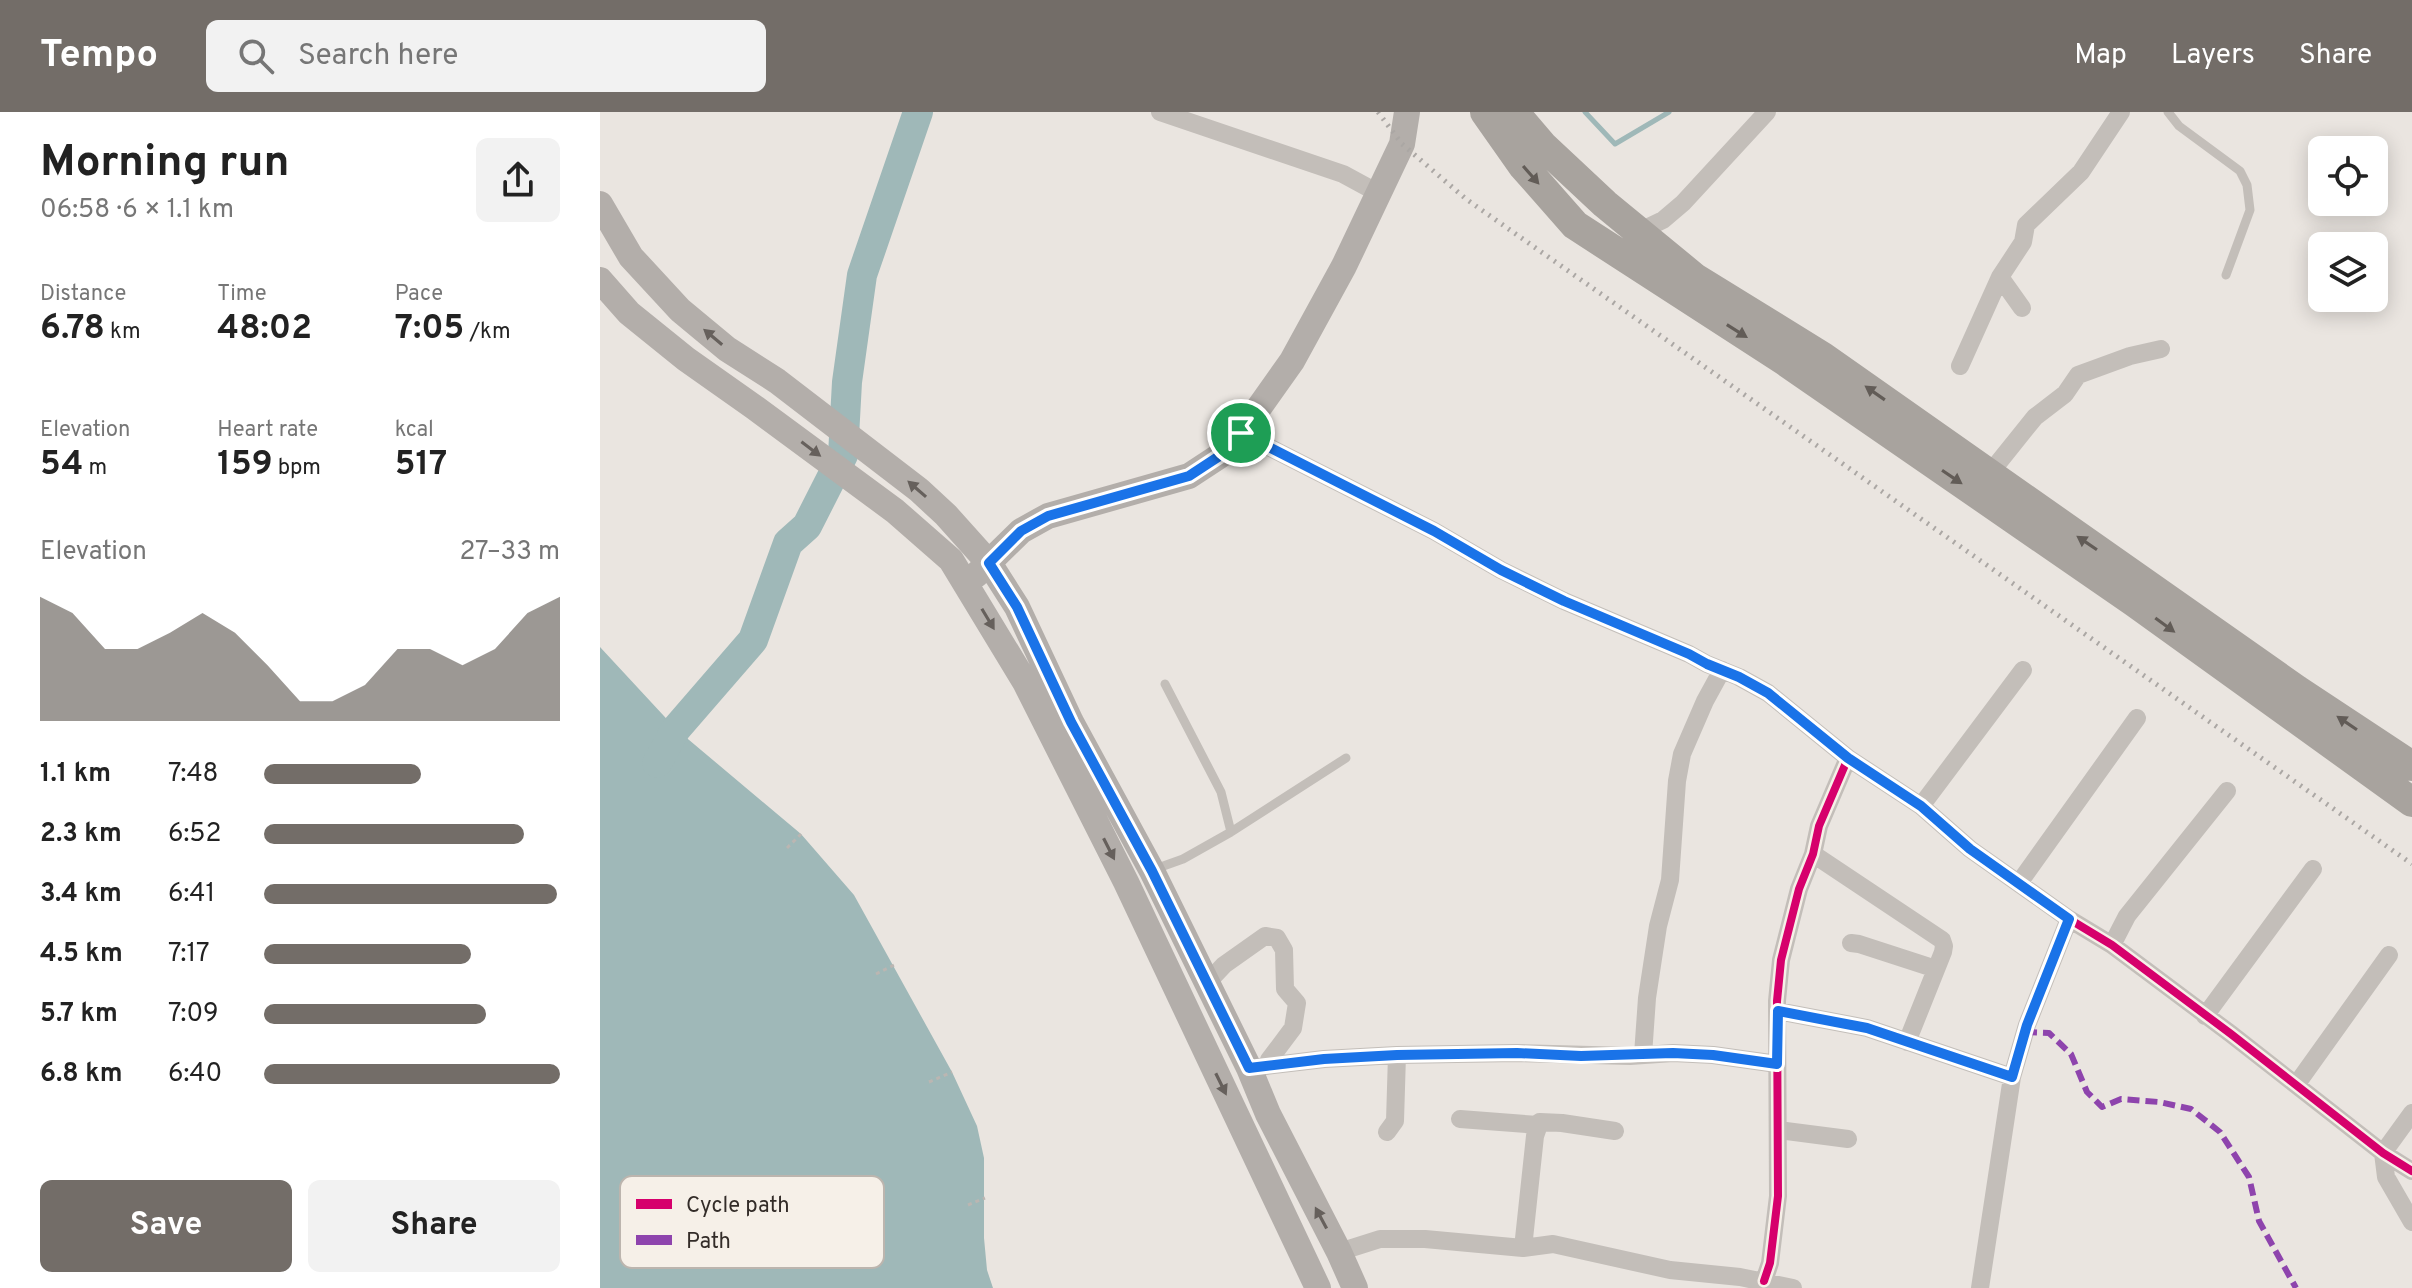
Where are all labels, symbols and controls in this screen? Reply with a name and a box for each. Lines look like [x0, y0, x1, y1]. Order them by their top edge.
search box [206, 20, 766, 92]
text: Tempo [40, 32, 158, 81]
icon: search [234, 34, 278, 78]
text: Search here [298, 38, 458, 75]
text: Map [2074, 38, 2127, 74]
text: Layers [2171, 38, 2255, 74]
text: Share [2299, 38, 2372, 74]
text: Morning run [40, 136, 290, 192]
map controls [2308, 136, 2388, 312]
button: locate [2308, 136, 2388, 216]
button: share [476, 138, 560, 222]
one-way arrow [1522, 165, 1539, 185]
text: 06:58 · 6 × 1.1 km [40, 194, 234, 227]
button: layers [2308, 232, 2388, 312]
text: Distance [40, 281, 126, 308]
text: Time [217, 281, 267, 308]
text: Pace [395, 281, 443, 308]
text: 6.78 [40, 308, 105, 351]
text: 48:02 [217, 308, 312, 351]
text: 7:05 [395, 308, 464, 351]
text: km [105, 319, 141, 346]
text: /km [464, 319, 511, 346]
one-way arrow [1726, 323, 1748, 337]
one-way arrow [703, 329, 723, 346]
one-way arrow [1864, 386, 1885, 401]
pin [1207, 399, 1275, 467]
icon: arrive [1219, 411, 1263, 455]
text: Elevation [40, 417, 130, 444]
text: Heart rate [217, 417, 318, 444]
text: kcal [395, 417, 434, 444]
one-way arrow [801, 441, 821, 457]
text: 54 [40, 444, 83, 487]
text: 159 [217, 444, 273, 487]
text: 517 [395, 444, 447, 487]
text: m [83, 455, 107, 482]
text: bpm [273, 455, 321, 482]
one-way arrow [1941, 469, 1962, 484]
one-way arrow [907, 481, 927, 498]
text: Elevation [40, 536, 147, 569]
text: 27–33 m [459, 536, 560, 569]
one-way arrow [2077, 536, 2098, 551]
one-way arrow [981, 608, 995, 630]
one-way arrow [2155, 617, 2176, 632]
one-way arrow [2336, 716, 2358, 731]
text: 1.1 km [40, 758, 111, 791]
text: 7:48 [168, 758, 218, 791]
text: 2.3 km [40, 818, 122, 851]
text: 6:52 [168, 818, 221, 851]
one-way arrow [1102, 838, 1115, 861]
text: 3.4 km [40, 878, 122, 911]
text: 6:41 [168, 878, 215, 911]
text: 4.5 km [40, 938, 123, 971]
text: 7:17 [168, 938, 210, 971]
text: 5.7 km [40, 998, 118, 1031]
text: 7:09 [168, 998, 219, 1031]
text: 6.8 km [40, 1058, 123, 1091]
text: 6:40 [168, 1058, 222, 1091]
one-way arrow [1214, 1072, 1228, 1095]
legend [620, 1176, 884, 1268]
button: Save [40, 1180, 292, 1272]
button: Share [308, 1180, 560, 1272]
text: Cycle path [686, 1193, 790, 1220]
one-way arrow [1315, 1206, 1328, 1229]
text: Path [686, 1229, 731, 1256]

